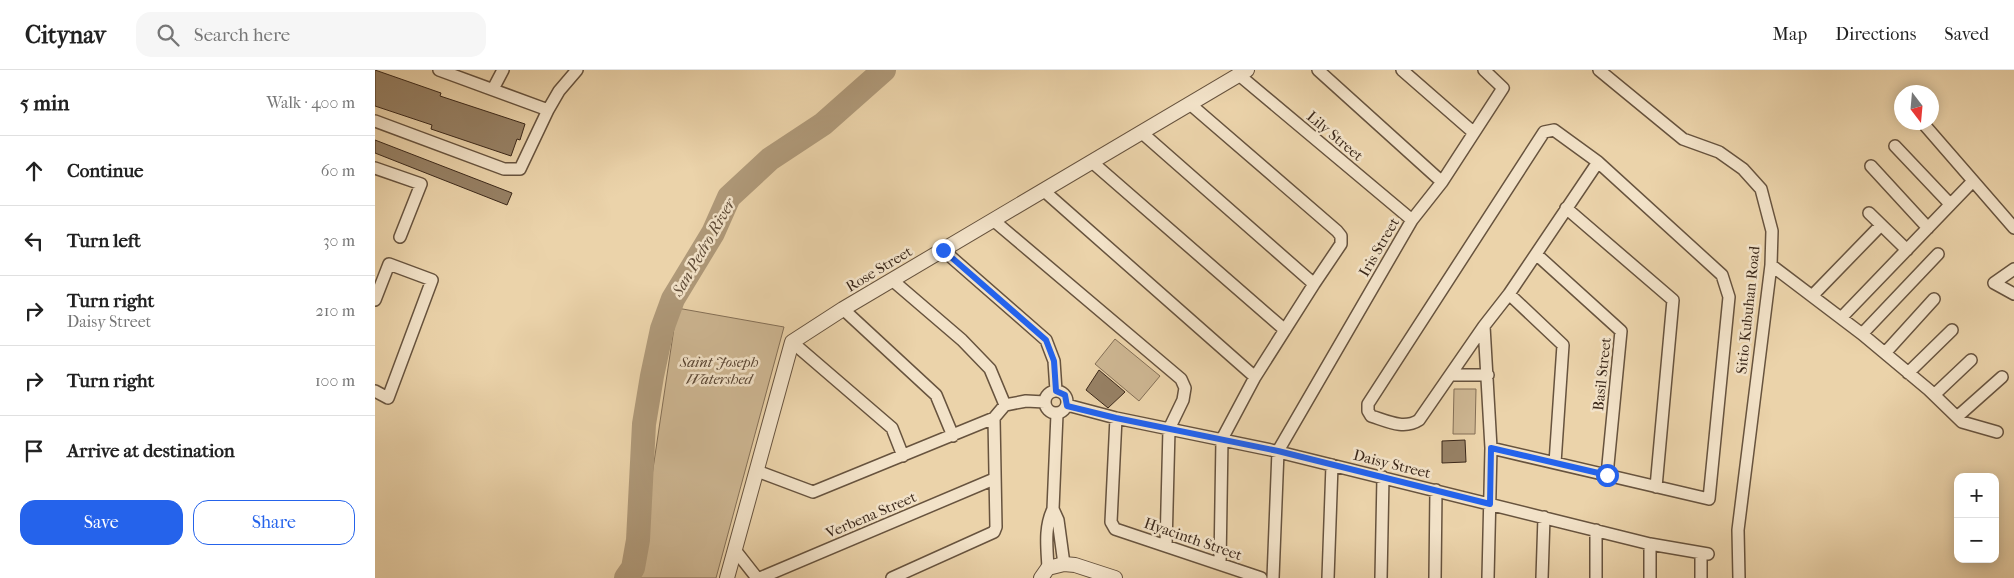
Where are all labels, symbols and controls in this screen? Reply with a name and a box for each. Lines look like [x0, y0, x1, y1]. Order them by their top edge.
search box [136, 12, 486, 57]
text: Citynav [25, 21, 106, 49]
icon: search [154, 21, 182, 49]
text: Search here [194, 24, 290, 46]
text: Map [1773, 24, 1807, 45]
text: Directions [1835, 24, 1916, 45]
text: Saved [1944, 24, 1989, 45]
north arrow [1894, 85, 1939, 130]
text: 5 min [20, 91, 69, 115]
text: Walk · 400 m [266, 93, 355, 112]
street label: Lily Street [1303, 107, 1367, 165]
icon: ahead [20, 157, 48, 185]
text: Continue [67, 160, 143, 182]
text: 60 m [321, 161, 355, 180]
water label: San Pedro River [667, 194, 740, 300]
street label: Iris Street [1355, 214, 1403, 280]
icon: left [20, 227, 48, 255]
text: Turn left [67, 230, 141, 252]
text: 30 m [323, 231, 355, 250]
route end [932, 239, 955, 262]
street label: Rose Street [843, 242, 916, 296]
street label: Sitio Kubuhan Road [1732, 244, 1764, 375]
text: Turn right [67, 290, 154, 312]
icon: right [20, 297, 48, 325]
text: 210 m [316, 301, 355, 320]
text: Daisy Street [67, 312, 151, 331]
street label: Basil Street [1589, 336, 1615, 412]
park label: Saint Joseph Watershed [679, 353, 759, 388]
icon: right [20, 367, 48, 395]
text: Turn right [67, 370, 154, 392]
text: 100 m [315, 371, 355, 390]
icon: arrive [20, 437, 48, 465]
text: Arrive at destination [67, 440, 235, 462]
street label: Daisy Street [1351, 446, 1433, 482]
route start [1596, 464, 1619, 487]
map controls [1954, 473, 1999, 563]
button: + [1954, 473, 1999, 518]
street label: Verbena Street [822, 488, 919, 543]
button: Save [20, 500, 183, 545]
button: Share [193, 500, 355, 545]
street label: Hyacinth Street [1142, 514, 1245, 564]
button: − [1954, 518, 1999, 563]

